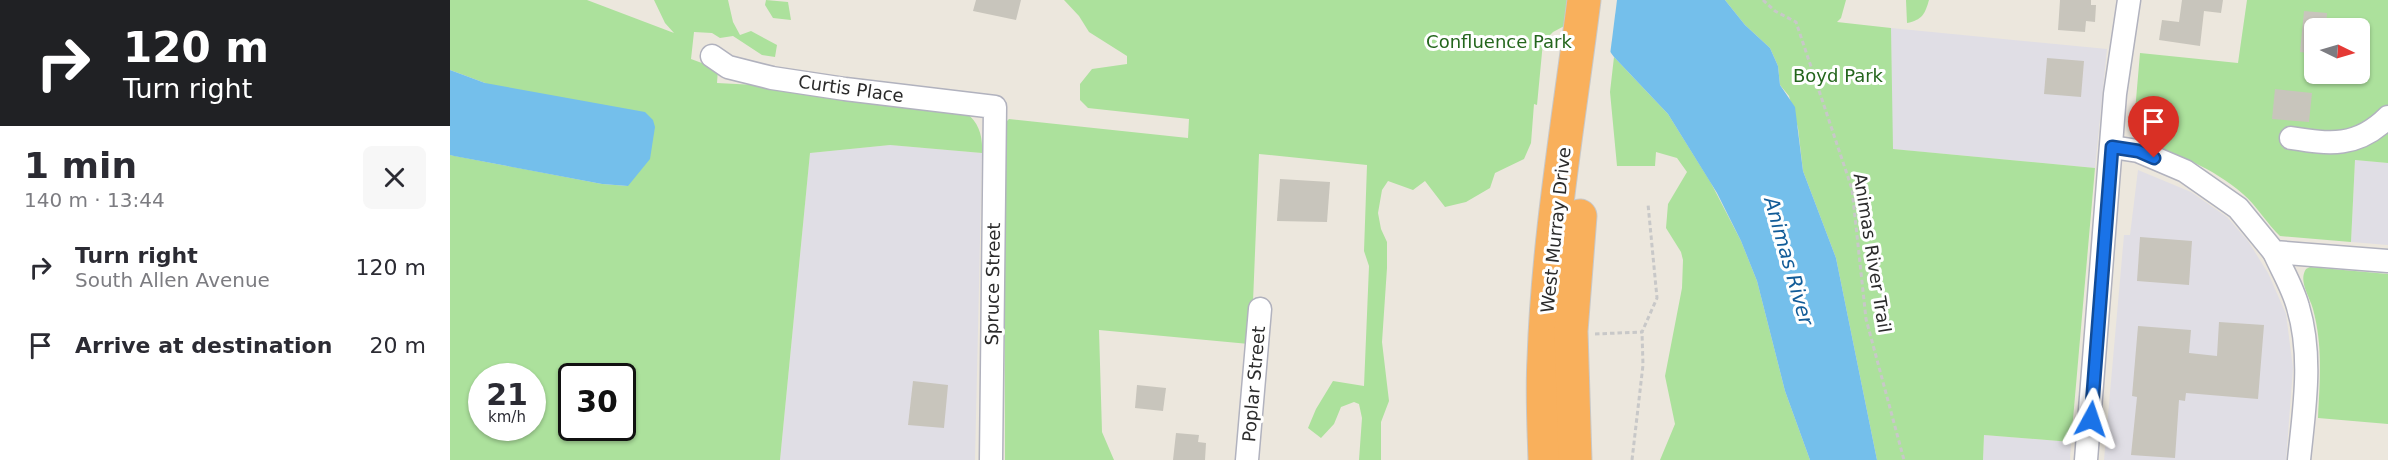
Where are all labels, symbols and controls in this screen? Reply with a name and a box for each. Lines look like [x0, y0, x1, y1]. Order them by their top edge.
north arrow [2304, 18, 2370, 84]
map controls [2304, 18, 2370, 84]
text: 120 m [123, 23, 269, 72]
icon: right [24, 24, 102, 102]
park label: Confluence Park [1426, 31, 1572, 52]
park label: Boyd Park [1793, 65, 1884, 86]
street label: Curtis Place [797, 71, 905, 106]
text: Turn right [123, 73, 252, 104]
pin [2128, 96, 2179, 158]
icon: arrive [2137, 105, 2170, 138]
text: 1 min [24, 145, 137, 186]
button: close [363, 146, 426, 209]
street label: West Murray Drive [1536, 146, 1575, 314]
street label: Animas River Trail [1849, 172, 1895, 334]
text: 140 m · 13:44 [24, 188, 165, 212]
water label: Animas River [1759, 192, 1819, 330]
street label: Spruce Street [981, 222, 1004, 346]
text: Turn right [75, 243, 198, 268]
icon: right [24, 251, 57, 284]
text: 120 m [356, 255, 426, 280]
text: South Allen Avenue [75, 268, 270, 292]
street label: Poplar Street [1238, 325, 1269, 443]
icon: arrive [24, 329, 57, 362]
text: Arrive at destination [75, 333, 332, 358]
text: 20 m [370, 333, 426, 358]
speed limit sign: 30 [558, 363, 636, 441]
text: 21 [486, 377, 528, 412]
position arrow [2059, 387, 2123, 451]
text: km/h [488, 408, 526, 426]

